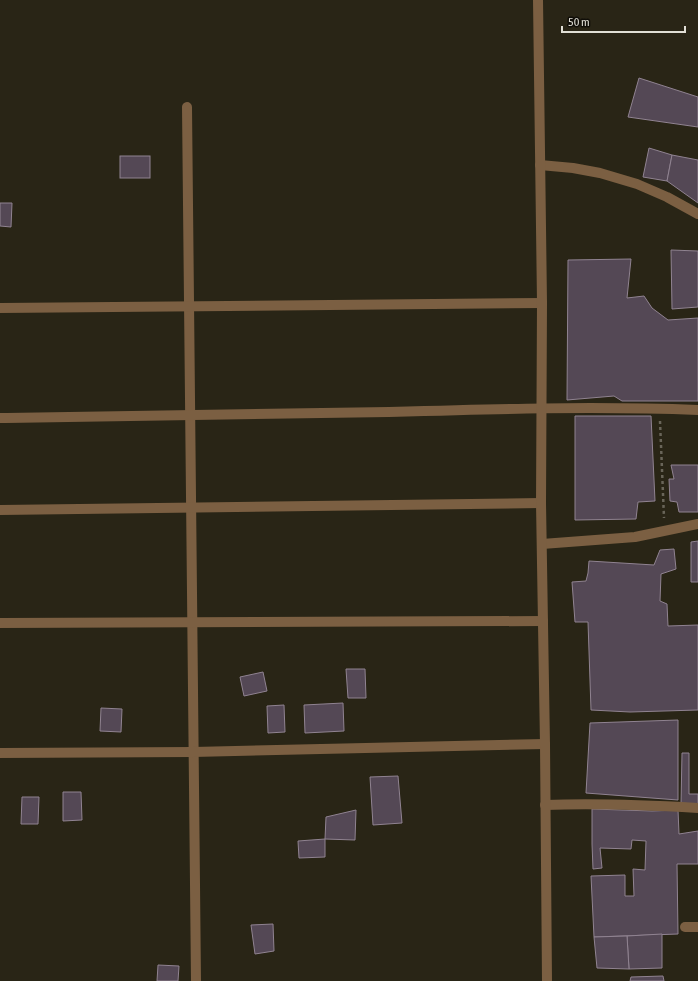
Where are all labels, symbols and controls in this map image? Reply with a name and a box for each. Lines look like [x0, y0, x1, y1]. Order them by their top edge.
scale bar [562, 8, 685, 34]
text: 50 m [568, 15, 590, 29]

